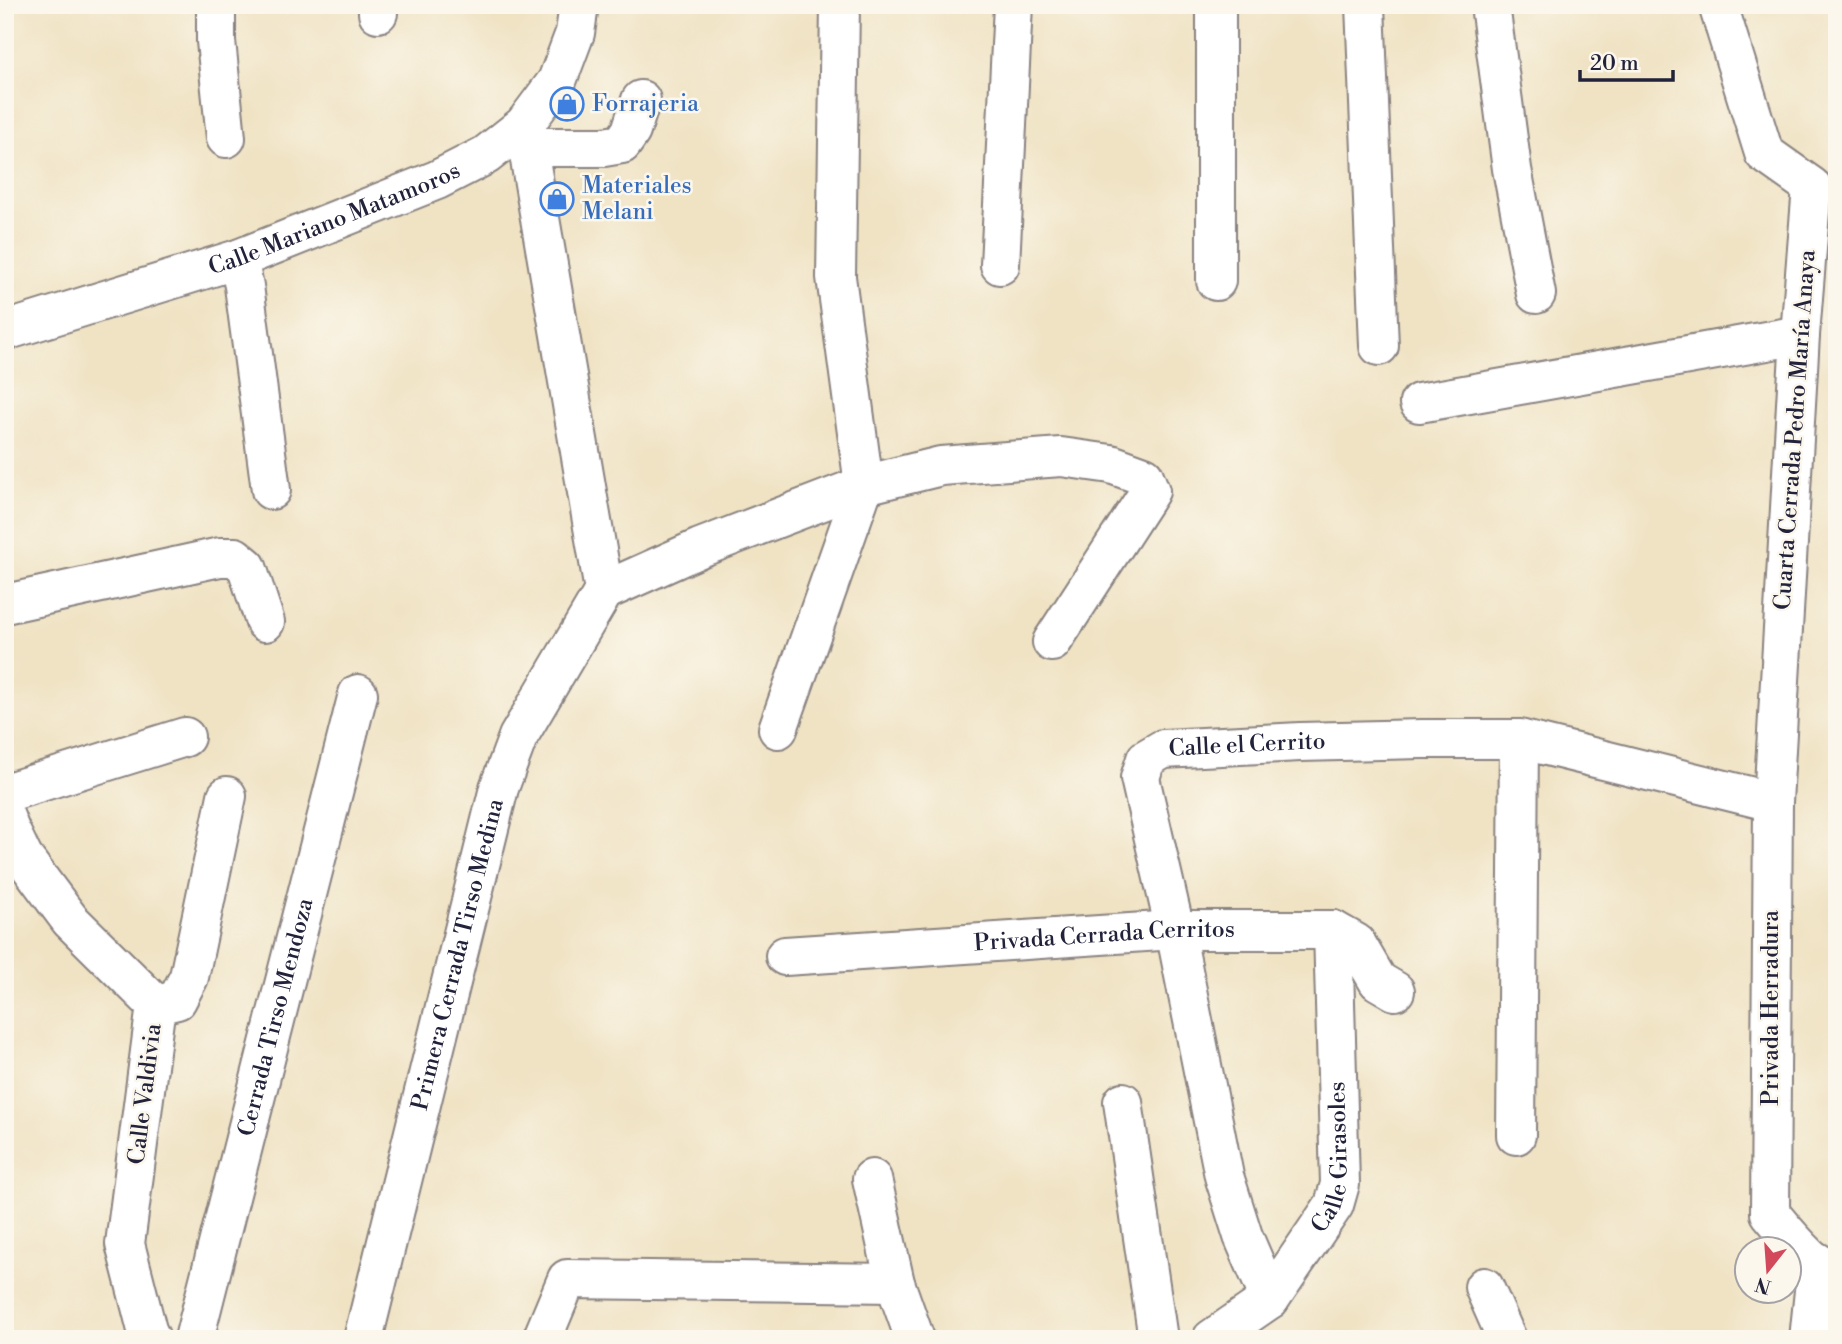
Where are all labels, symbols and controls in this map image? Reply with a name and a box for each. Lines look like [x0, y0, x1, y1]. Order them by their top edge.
scale bar [1580, 38, 1672, 82]
text: 20 m [1590, 51, 1639, 77]
shop icon: Forrajeria [548, 85, 586, 123]
place label: Forrajeria [592, 90, 699, 118]
street label: Calle Mariano Matamoros [205, 157, 465, 281]
place label: Materiales Melani [582, 172, 692, 226]
shop icon: Materiales Melani [538, 180, 576, 218]
street label: Cuarta Cerrada Pedro María Anaya [1768, 249, 1822, 611]
street label: Calle el Cerrito [1168, 727, 1326, 763]
street label: Primera Cerrada Tirso Medina [406, 796, 510, 1113]
street label: Cerrada Tirso Mendoza [232, 895, 320, 1139]
street label: Privada Herradura [1757, 910, 1785, 1106]
street label: Privada Cerrada Cerritos [973, 916, 1235, 957]
street label: Calle Valdivia [122, 1022, 168, 1166]
street label: Calle Girasoles [1305, 1081, 1354, 1238]
north arrow [1734, 1236, 1804, 1306]
text: N [1753, 1272, 1774, 1299]

